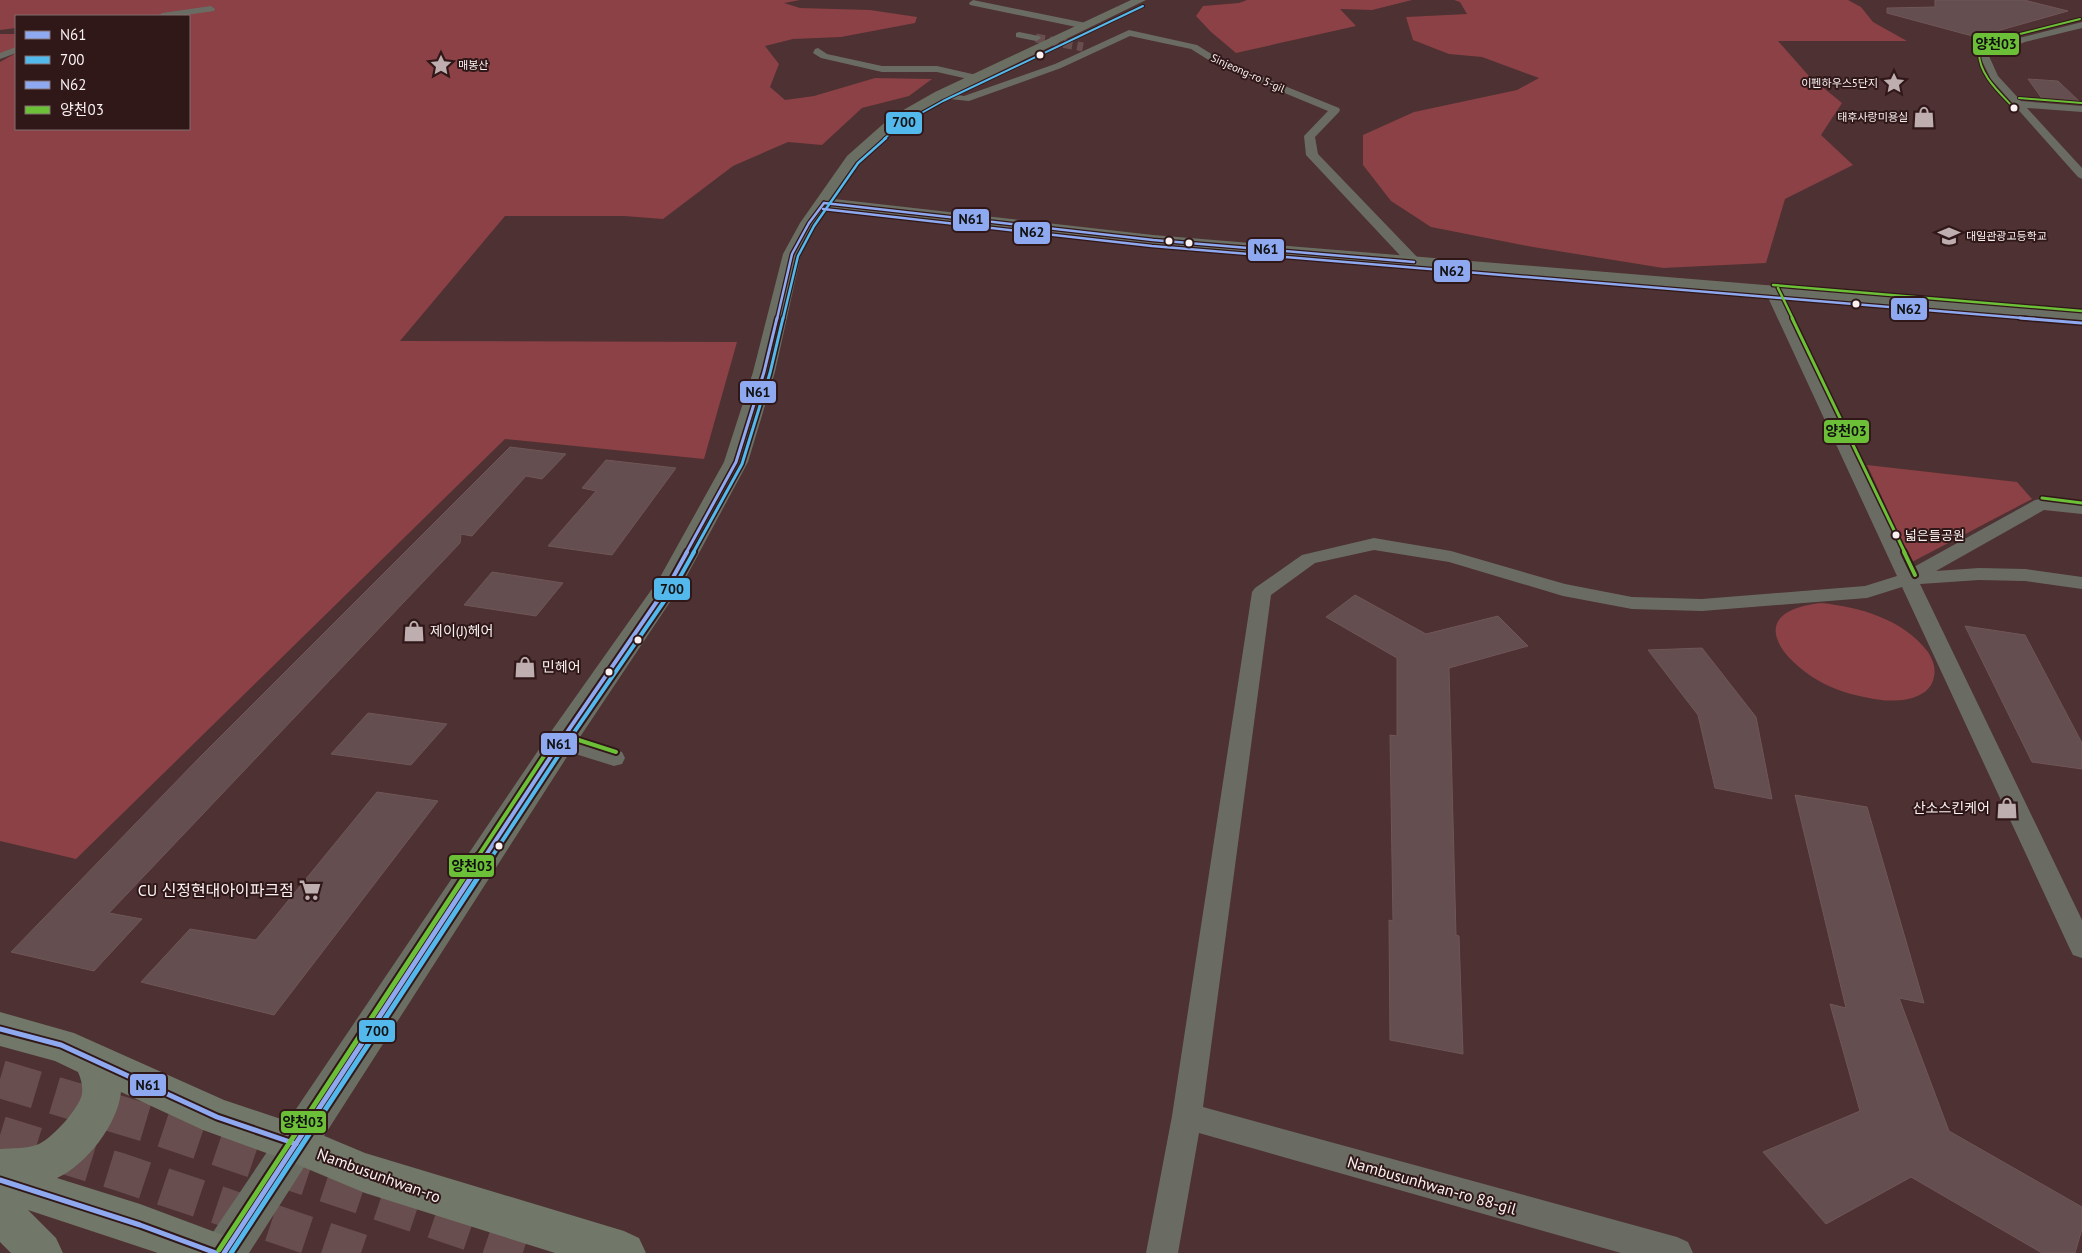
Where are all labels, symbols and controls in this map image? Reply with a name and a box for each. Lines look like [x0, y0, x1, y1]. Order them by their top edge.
legend [15, 15, 190, 130]
text: N61 [60, 25, 86, 44]
line badge: 양천03 [1972, 32, 2020, 56]
text: 양천03 [1975, 35, 2017, 53]
text: 700 [60, 50, 85, 69]
unlabelled marker [1035, 50, 1045, 60]
street label: Sinjeong-ro 5-gil [1209, 50, 1288, 96]
place icon: 매봉산 [428, 52, 454, 78]
place label: 매봉산 [458, 58, 488, 72]
place icon: 이펜하우스5단지 [1881, 70, 1907, 96]
text: N62 [60, 75, 86, 94]
place label: 이펜하우스5단지 [1801, 76, 1878, 90]
text: 양천03 [60, 100, 104, 119]
unlabelled marker [2009, 103, 2019, 113]
shop icon: 태후사랑미용실 [1911, 104, 1937, 130]
place label: 태후사랑미용실 [1837, 110, 1908, 124]
line badge: 700 [885, 111, 923, 135]
text: 700 [892, 113, 916, 131]
line badge: N61 [952, 208, 990, 232]
text: N61 [958, 210, 984, 228]
line badge: N62 [1013, 221, 1051, 245]
text: N62 [1019, 223, 1045, 241]
school or university icon: 대일관광고등학교 [1936, 223, 1962, 249]
place label: 대일관광고등학교 [1966, 229, 2047, 243]
unlabelled marker [1164, 236, 1174, 246]
unlabelled marker [1184, 238, 1194, 248]
line badge: N61 [1247, 238, 1285, 262]
text: N61 [1253, 240, 1279, 258]
line badge: N62 [1433, 259, 1471, 283]
text: N62 [1439, 262, 1465, 280]
line badge: N62 [1890, 297, 1928, 321]
unlabelled marker [1851, 299, 1861, 309]
text: N62 [1896, 300, 1922, 318]
line badge: N61 [739, 380, 777, 404]
text: N61 [745, 383, 771, 401]
line badge: 양천03 [1823, 419, 1870, 444]
text: 양천03 [1825, 422, 1867, 440]
place label: 넓은들공원 [1905, 527, 1965, 544]
marker: 넓은들공원 [1891, 530, 1901, 540]
line badge: 700 [653, 577, 691, 601]
text: 700 [660, 580, 684, 598]
shop icon: 제이(J)헤어 [401, 618, 427, 644]
place label: 제이(J)헤어 [430, 622, 493, 640]
unlabelled marker [633, 635, 643, 645]
shop icon: 민헤어 [512, 654, 538, 680]
place label: 민헤어 [542, 658, 581, 676]
unlabelled marker [604, 667, 614, 677]
line badge: N61 [540, 732, 578, 756]
text: N61 [546, 735, 572, 753]
shop icon: 산소스킨케어 [1994, 795, 2020, 821]
place label: 산소스킨케어 [1913, 799, 1990, 817]
unlabelled marker [494, 841, 504, 851]
line badge: 양천03 [448, 854, 495, 878]
text: 양천03 [451, 857, 493, 875]
supermarket icon: CU 신정현대아이파크점 [297, 877, 323, 903]
place label: CU 신정현대아이파크점 [138, 880, 294, 900]
line badge: 700 [358, 1019, 396, 1043]
text: 700 [365, 1022, 389, 1040]
line badge: N61 [129, 1073, 167, 1097]
text: N61 [135, 1076, 161, 1094]
line badge: 양천03 [280, 1110, 327, 1134]
text: 양천03 [282, 1113, 324, 1131]
street label: Nambusunhwan-ro [314, 1143, 444, 1207]
street label: Nambusunhwan-ro 88-gil [1345, 1151, 1519, 1219]

